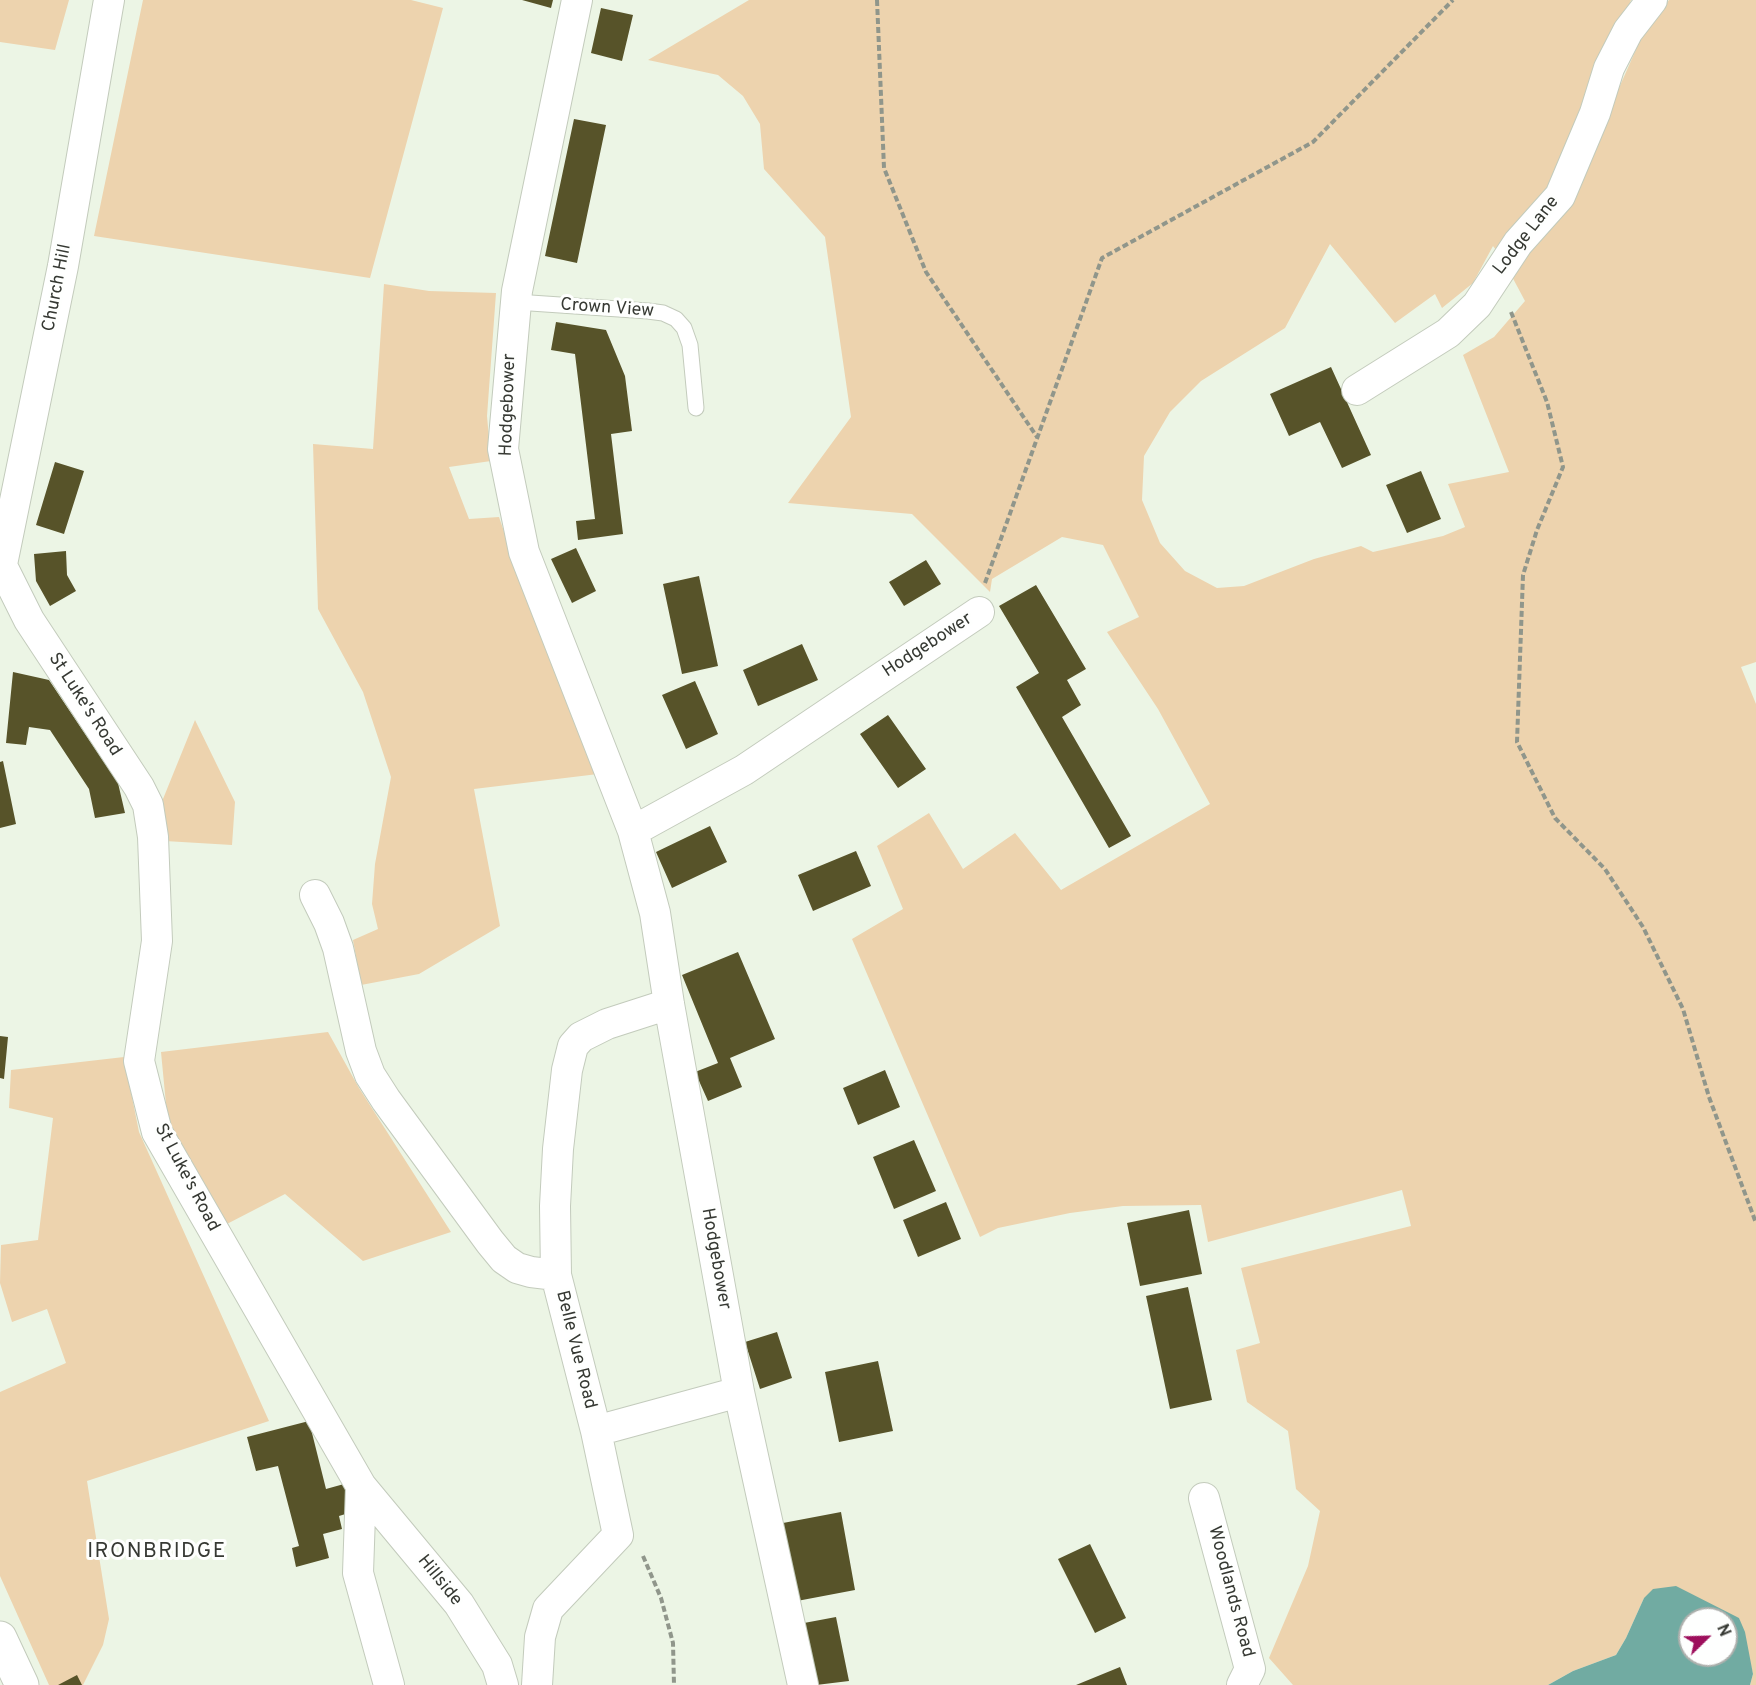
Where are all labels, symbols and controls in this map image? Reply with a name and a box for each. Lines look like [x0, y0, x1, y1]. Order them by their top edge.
street label: Lodge Lane [1489, 192, 1565, 280]
street label: Church Hill [39, 242, 77, 334]
street label: Crown View [559, 295, 655, 323]
street label: Hodgebower [496, 353, 522, 457]
street label: Hodgebower [879, 609, 977, 683]
street label: St Luke's Road [43, 649, 125, 761]
street label: St Luke's Road [149, 1121, 223, 1235]
street label: Hodgebower [695, 1207, 735, 1311]
street label: Belle Vue Road [550, 1289, 600, 1411]
street label: Woodlands Road [1202, 1524, 1258, 1660]
district label: IRONBRIDGE [87, 1540, 227, 1566]
street label: Hillside [412, 1551, 466, 1611]
north arrow [1678, 1607, 1738, 1667]
text: N [1711, 1622, 1734, 1640]

